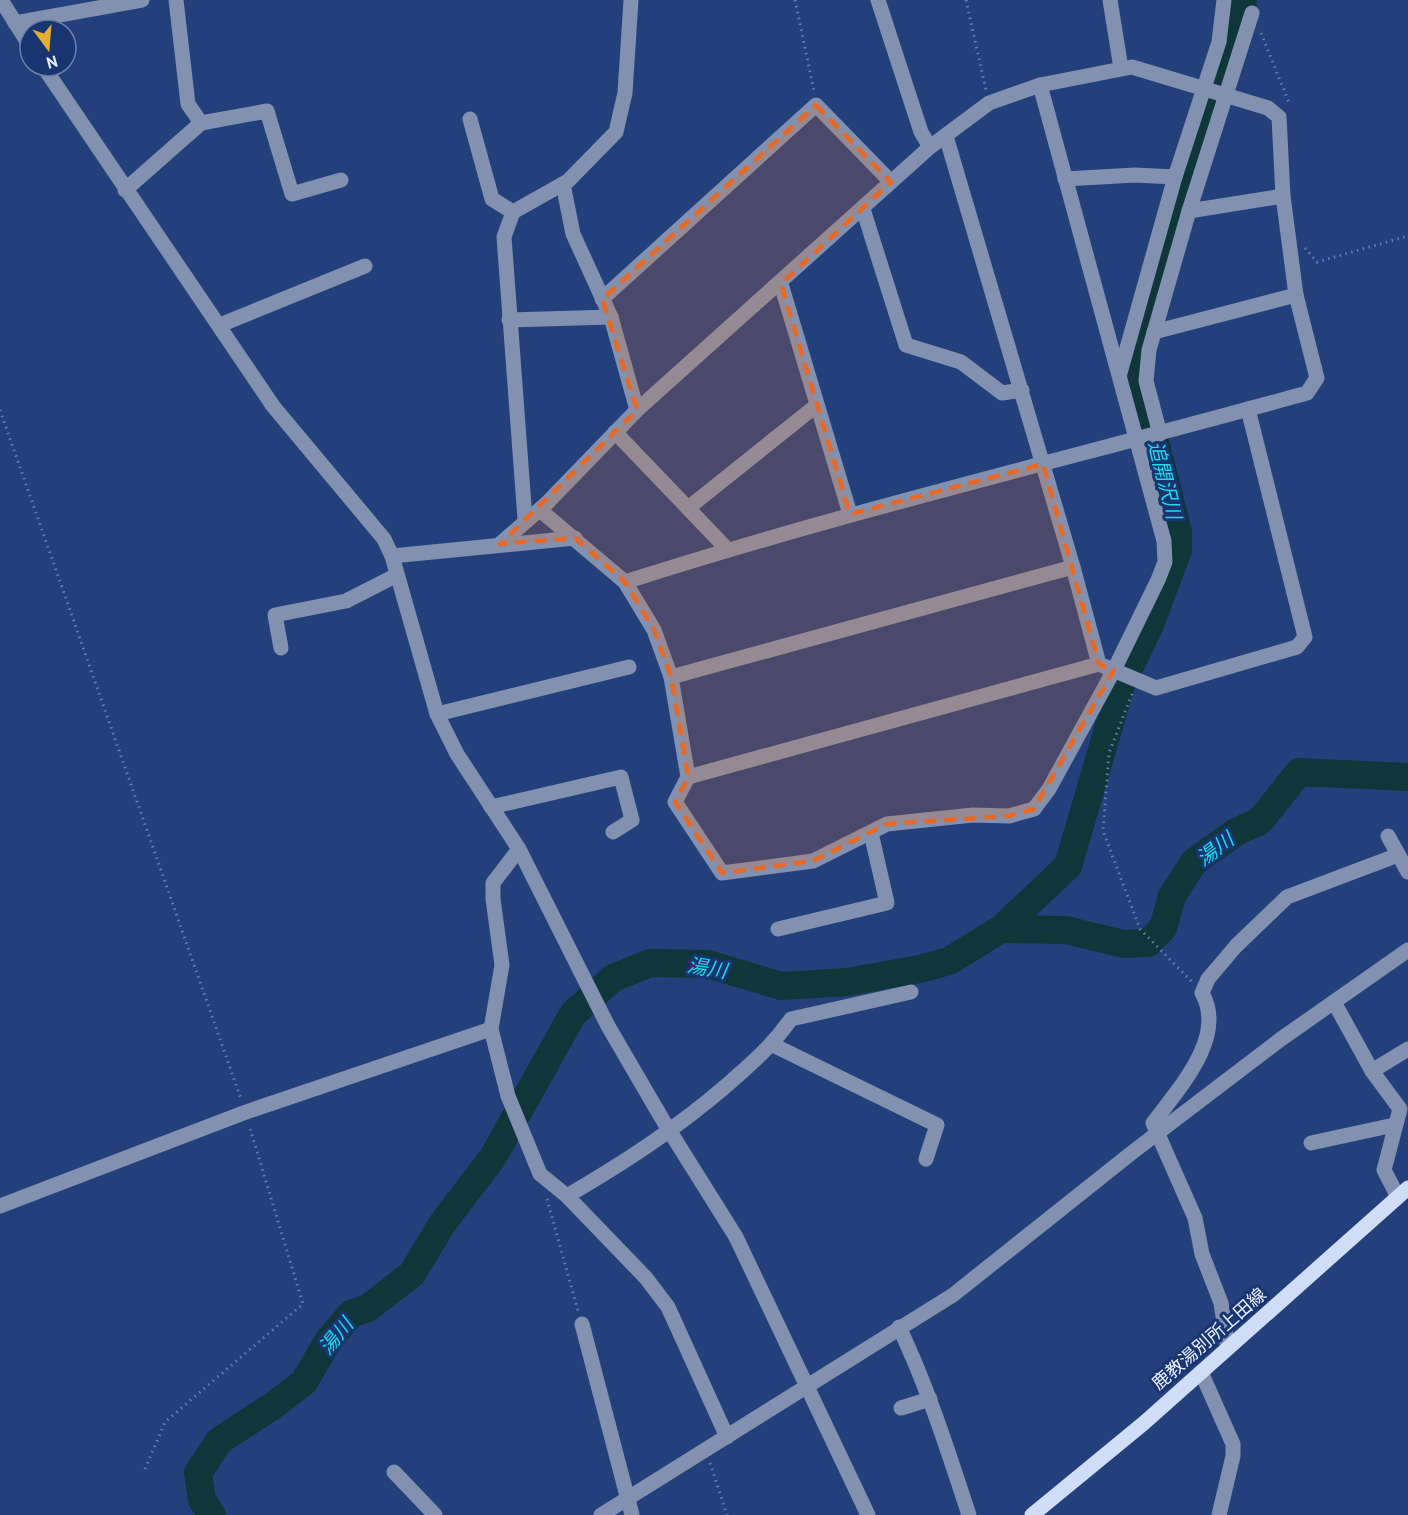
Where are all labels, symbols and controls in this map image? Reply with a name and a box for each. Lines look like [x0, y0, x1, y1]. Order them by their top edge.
north arrow [18, 18, 78, 78]
text: N [44, 51, 60, 73]
water label: 追開沢川 [1143, 438, 1188, 524]
water label: 湯川 [1191, 825, 1240, 871]
water label: 湯川 [685, 952, 731, 984]
street label: 鹿教湯別所上田線 [1147, 1283, 1271, 1395]
water label: 湯川 [313, 1311, 360, 1360]

